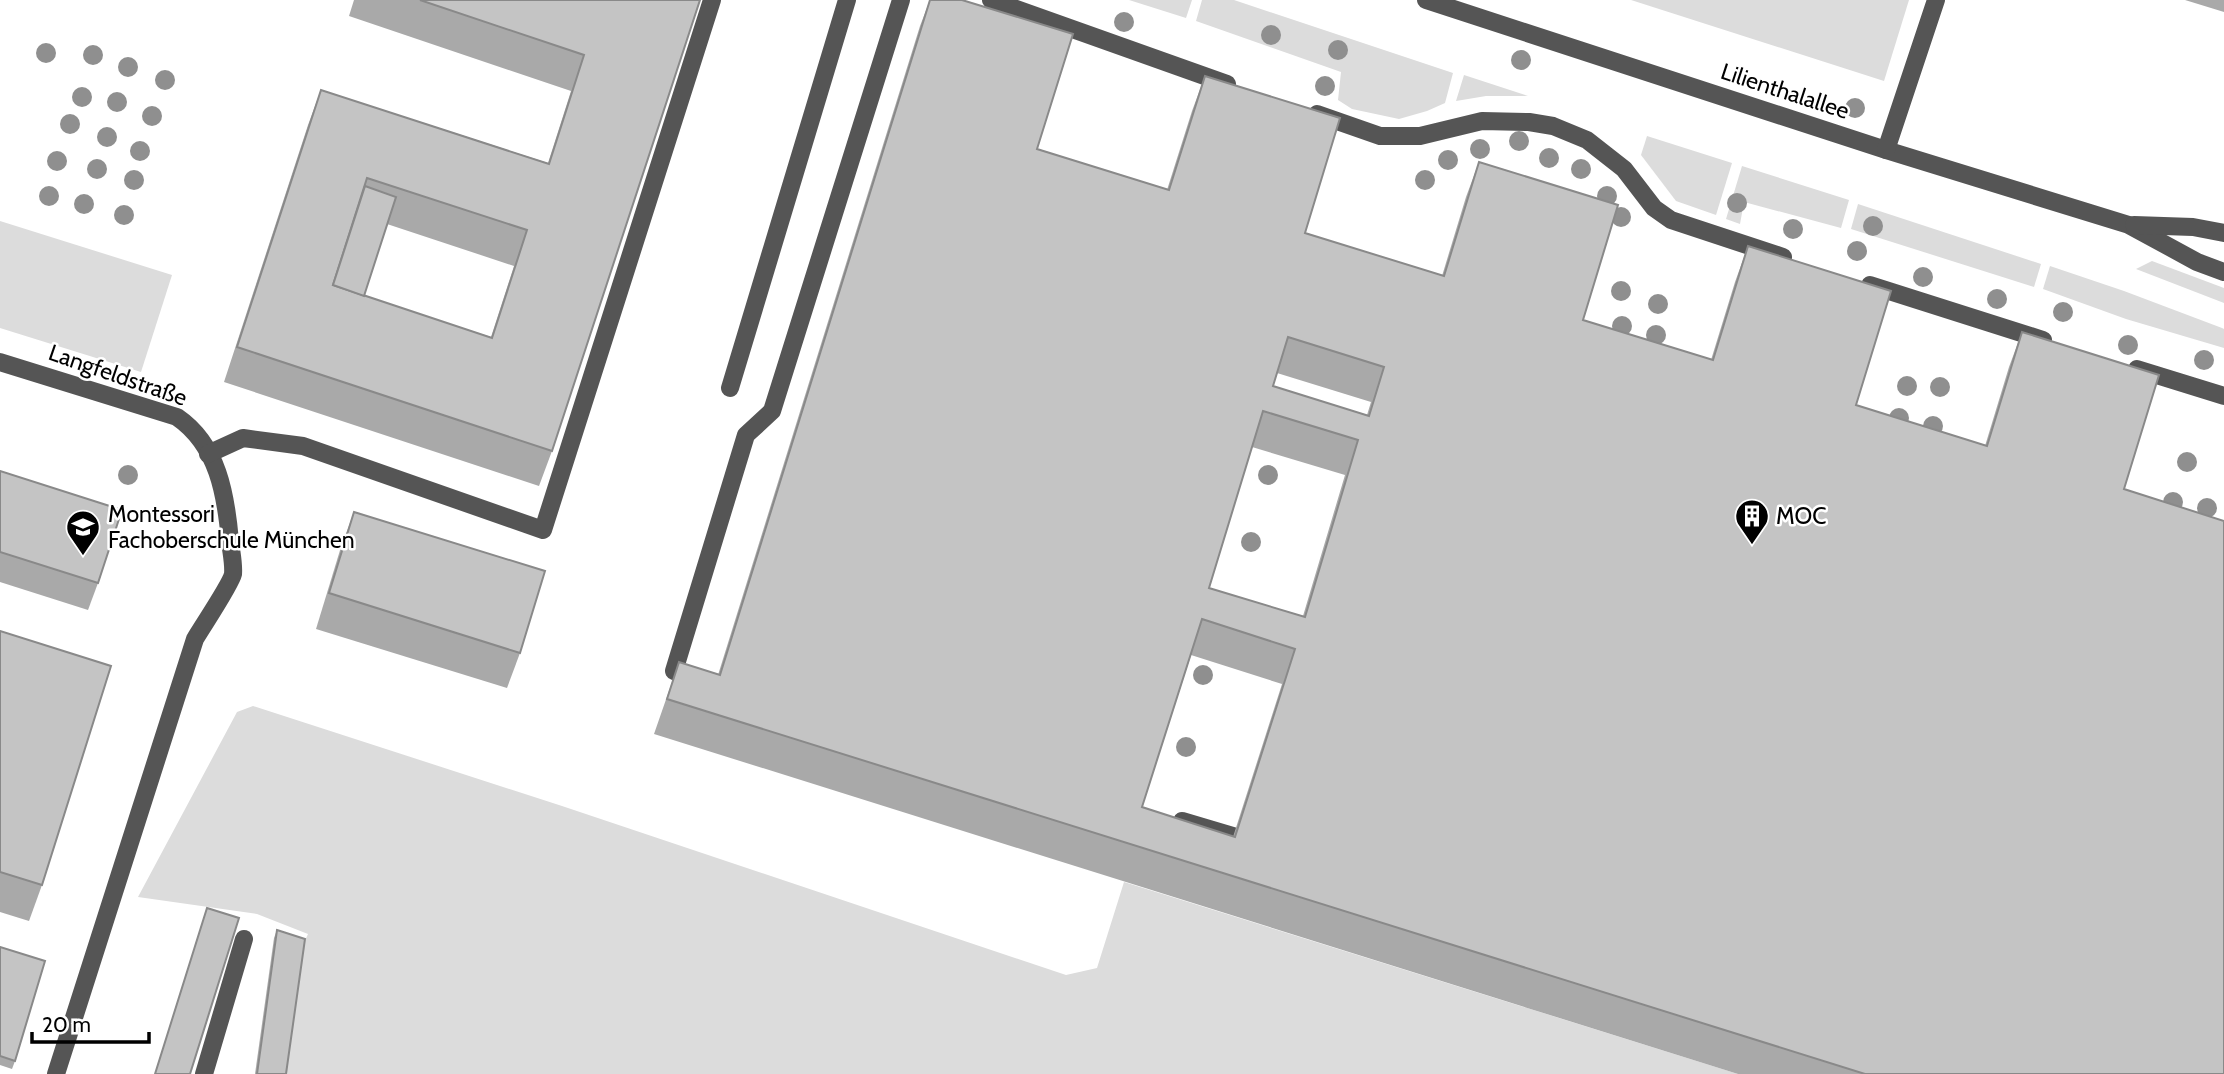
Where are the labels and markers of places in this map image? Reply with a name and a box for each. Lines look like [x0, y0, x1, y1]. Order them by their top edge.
building icon: MOC [1733, 497, 1771, 546]
place label: Montessori Fachoberschule München [108, 500, 355, 554]
place label: MOC [1776, 502, 1826, 530]
school or university icon: Montessori Fachoberschule München [64, 508, 102, 557]

